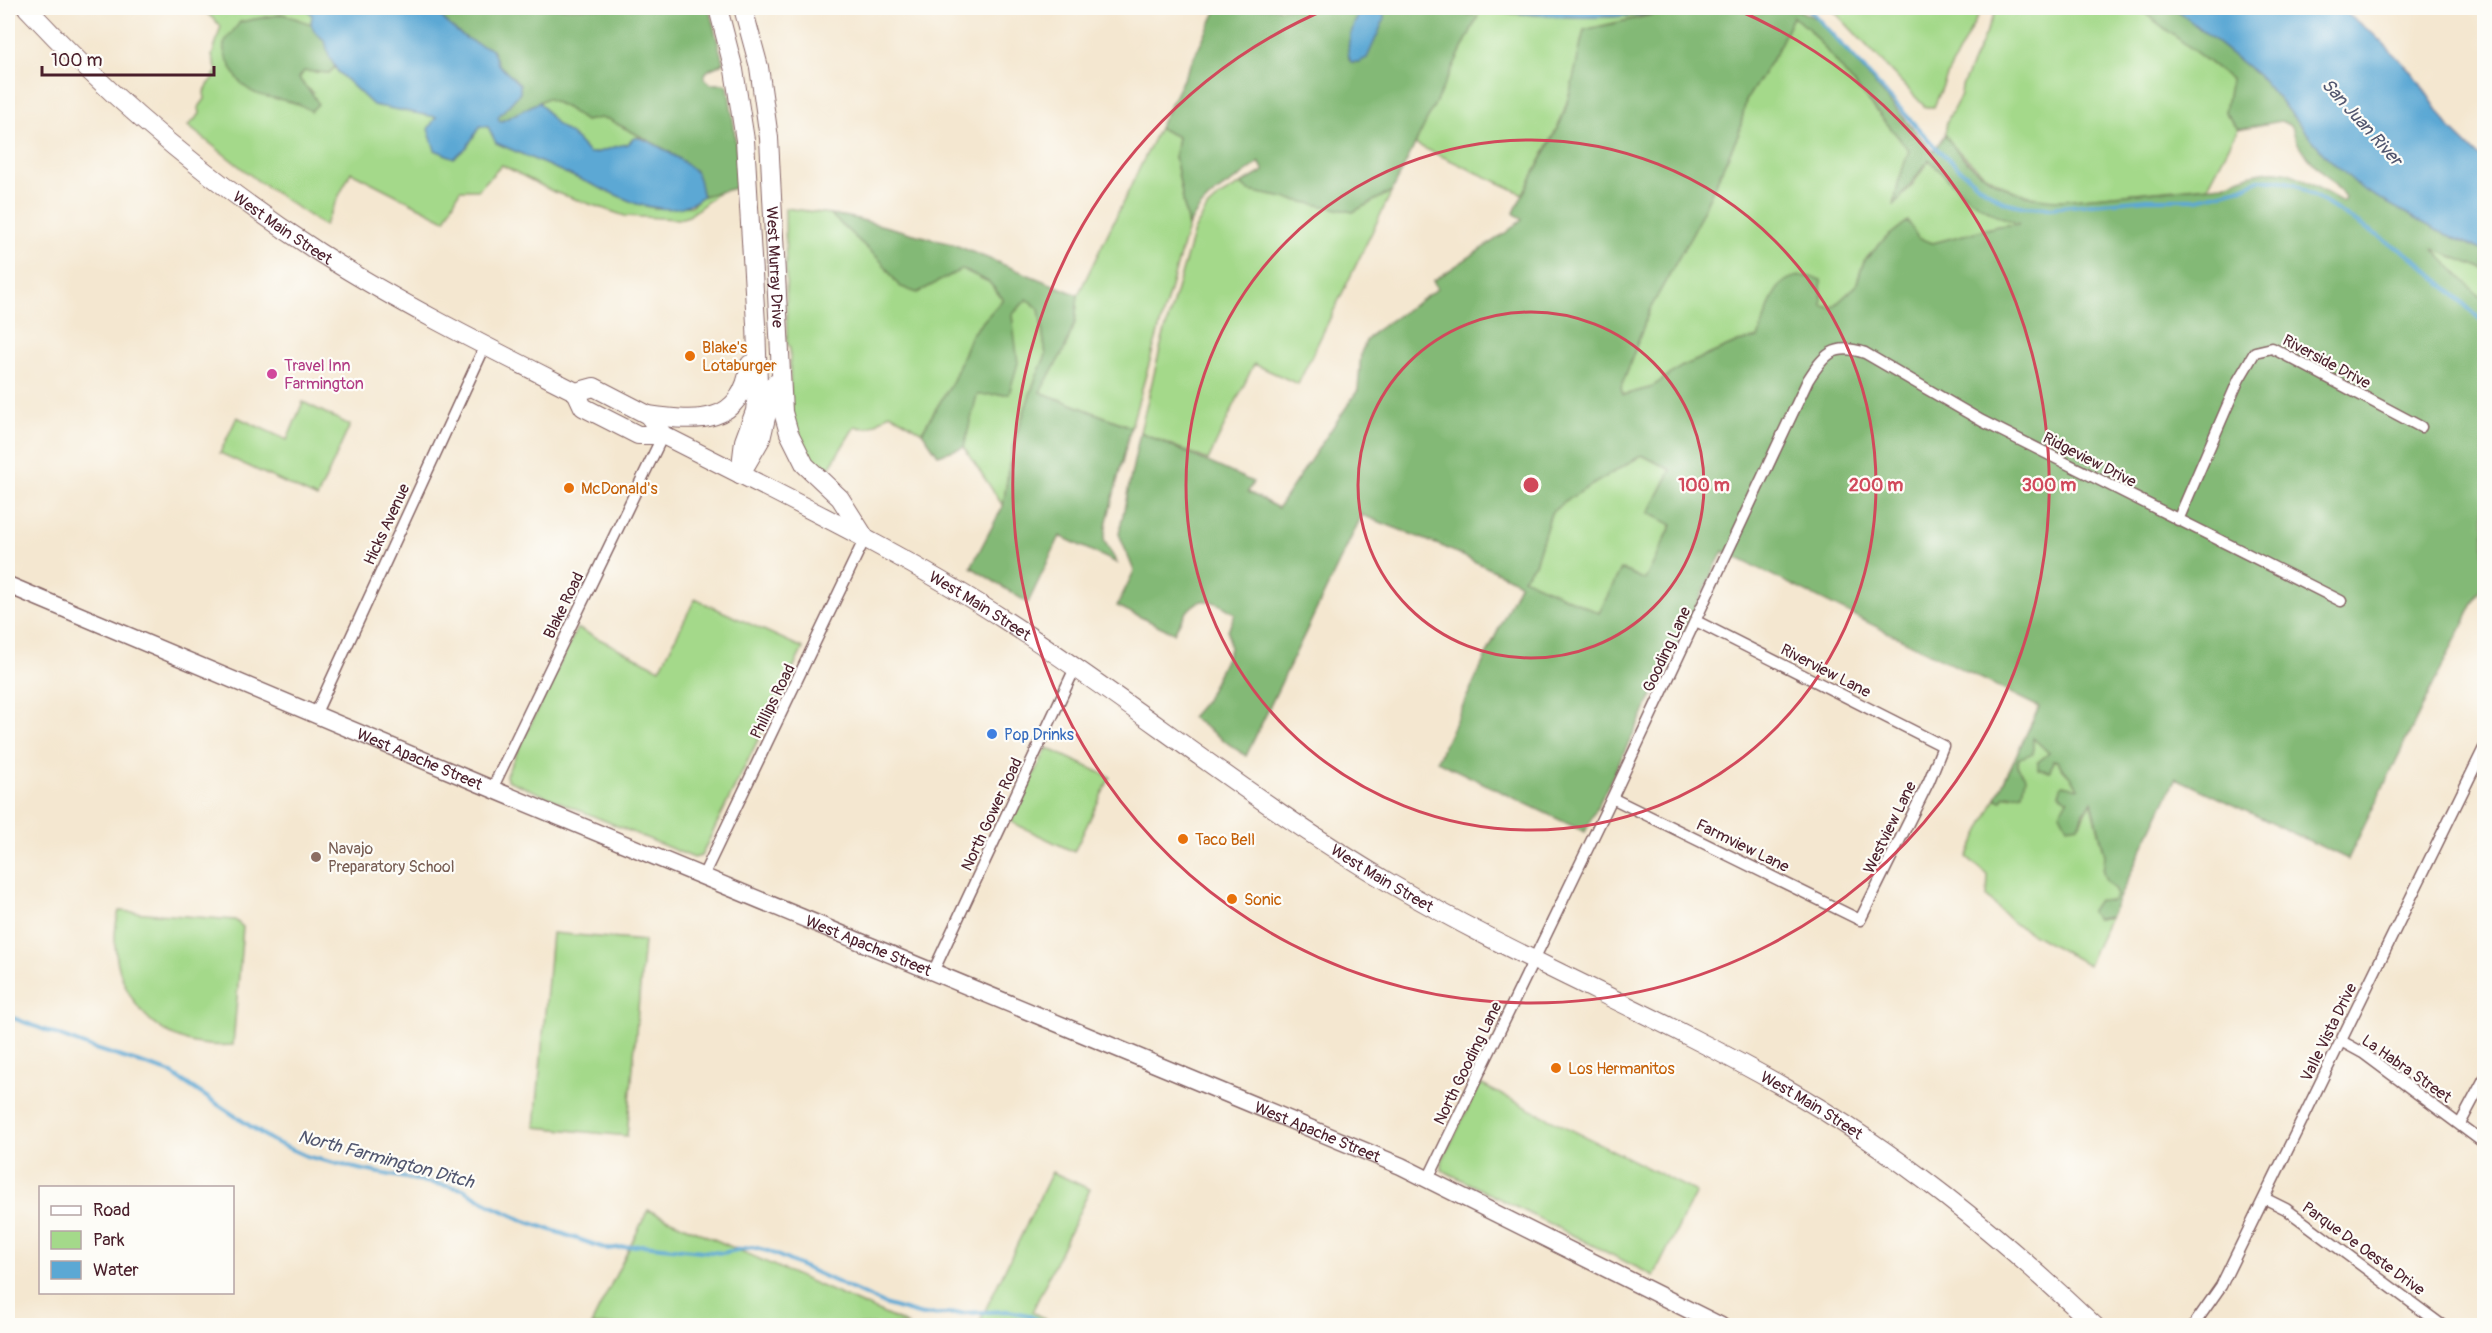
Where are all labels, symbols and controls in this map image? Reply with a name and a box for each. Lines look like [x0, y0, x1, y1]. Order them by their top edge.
scale bar [42, 39, 214, 77]
text: 100 m [51, 49, 103, 72]
water label: San Juan River [2316, 74, 2409, 173]
street label: West Main Street [229, 187, 336, 270]
street label: West Murray Drive [762, 206, 788, 328]
street label: Riverside Drive [2279, 330, 2374, 394]
place label: Blake's Lotaburger [702, 338, 777, 376]
marker: Blake's Lotaburger [683, 349, 697, 363]
place label: Travel Inn Farmington [284, 356, 364, 394]
marker: Travel Inn Farmington [265, 367, 279, 381]
street label: Ridgeview Drive [2039, 428, 2140, 492]
text: 100 m [1678, 474, 1730, 497]
text: 200 m [1849, 474, 1903, 497]
text: 300 m [2022, 474, 2076, 497]
centre of rings [1521, 475, 1541, 495]
place label: McDonald's [581, 479, 658, 499]
street label: Hicks Avenue [359, 480, 415, 568]
marker: McDonald's [562, 481, 576, 495]
street label: West Main Street [925, 567, 1035, 646]
street label: Blake Road [539, 569, 589, 642]
street label: Gooding Lane [1638, 603, 1695, 695]
street label: Riverview Lane [1777, 640, 1874, 702]
street label: Phillips Road [746, 661, 800, 742]
street label: West Apache Street [354, 724, 486, 795]
place label: Pop Drinks [1004, 725, 1074, 745]
marker: Pop Drinks [985, 727, 999, 741]
street label: North Gower Road [957, 755, 1027, 874]
street label: Westview Lane [1859, 778, 1921, 877]
street label: Farmview Lane [1693, 815, 1793, 877]
place label: Taco Bell [1195, 830, 1255, 850]
marker: Taco Bell [1176, 832, 1190, 846]
place label: Navajo Preparatory School [328, 839, 454, 877]
street label: West Main Street [1327, 840, 1437, 917]
marker: Navajo Preparatory School [309, 850, 323, 864]
place label: Sonic [1244, 890, 1282, 910]
marker: Sonic [1225, 892, 1239, 906]
street label: West Apache Street [802, 911, 935, 981]
street label: Valle Vista Drive [2296, 980, 2361, 1085]
street label: North Gooding Lane [1429, 999, 1506, 1128]
street label: La Habra Street [2358, 1030, 2456, 1108]
place label: Los Hermanitos [1568, 1059, 1675, 1079]
marker: Los Hermanitos [1549, 1061, 1563, 1075]
street label: West Main Street [1757, 1067, 1867, 1145]
street label: West Apache Street [1251, 1097, 1384, 1168]
water label: North Farmington Ditch [296, 1125, 478, 1194]
legend [39, 1186, 234, 1294]
street label: Parque De Oeste Drive [2298, 1198, 2429, 1300]
text: Road [93, 1199, 130, 1222]
text: Park [93, 1229, 125, 1252]
text: Water [93, 1259, 139, 1282]

